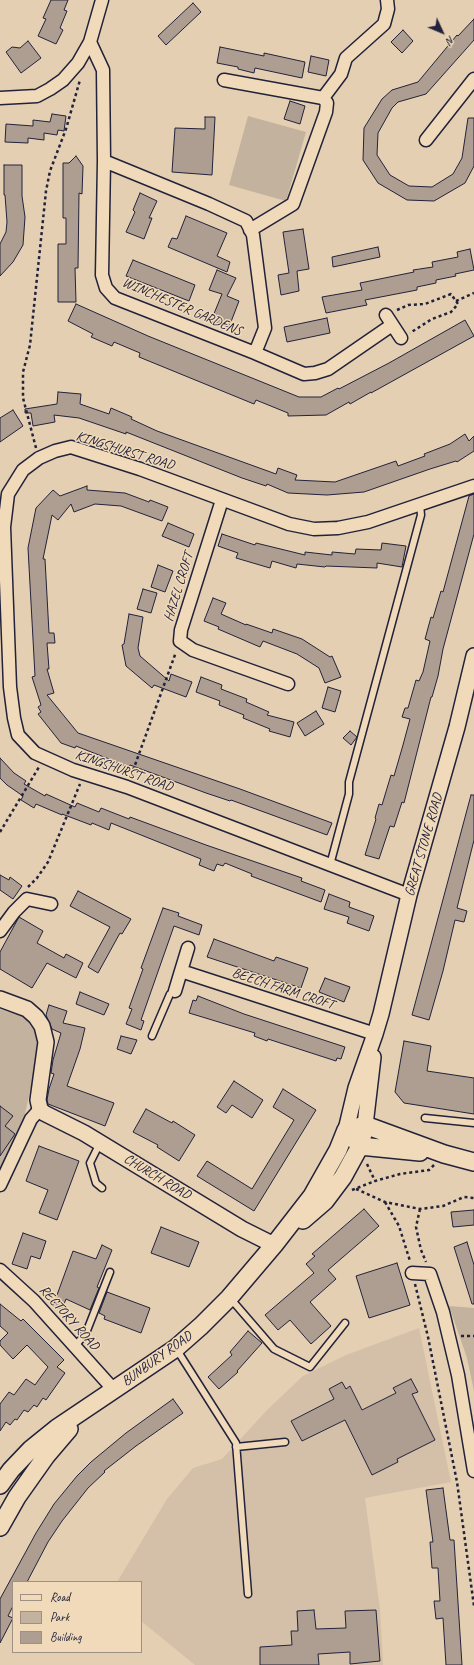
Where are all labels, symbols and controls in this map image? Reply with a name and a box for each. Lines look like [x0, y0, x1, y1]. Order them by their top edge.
north arrow [422, 12, 462, 52]
text: N [443, 33, 458, 48]
street label: WINCHESTER GARDENS [120, 274, 244, 340]
street label: KINGSHURST ROAD [74, 428, 176, 474]
street label: HAZEL CROFT [161, 550, 197, 624]
street label: KINGSHURST ROAD [73, 746, 175, 796]
street label: GREAT STONE ROAD [401, 792, 447, 898]
street label: BEECH FARM CROFT [230, 965, 336, 1013]
street label: CHURCH ROAD [120, 1150, 194, 1204]
street label: RECTORY ROAD [35, 1282, 103, 1354]
street label: BUNBURY ROAD [119, 1328, 195, 1390]
legend [12, 1581, 142, 1653]
text: Road [50, 1589, 70, 1605]
text: Park [50, 1609, 69, 1625]
text: Building [50, 1629, 82, 1645]

